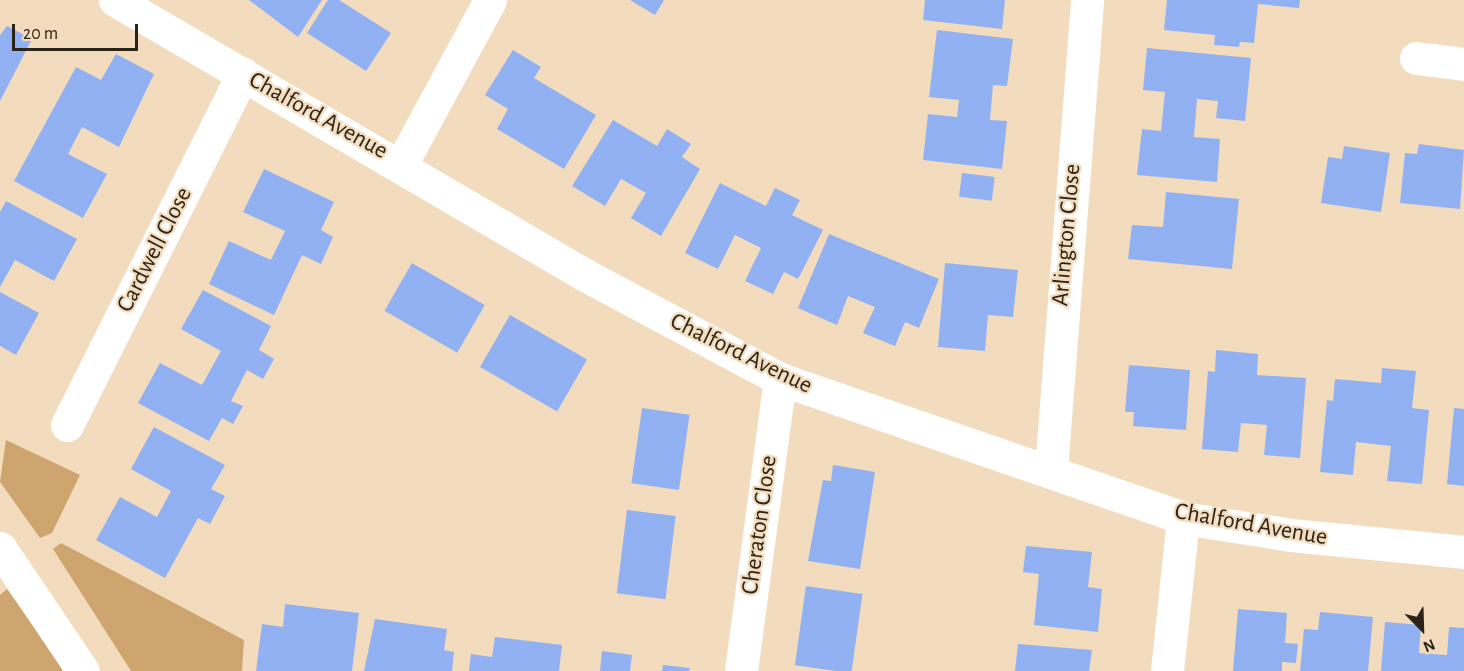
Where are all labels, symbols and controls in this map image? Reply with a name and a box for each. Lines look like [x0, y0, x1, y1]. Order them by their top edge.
scale bar [15, 12, 141, 50]
text: 20 m [23, 25, 58, 43]
street label: Chalford Avenue [243, 66, 393, 166]
street label: Arlington Close [1046, 163, 1088, 307]
street label: Cardwell Close [111, 183, 199, 317]
street label: Chalford Avenue [665, 307, 817, 401]
street label: Cheraton Close [736, 454, 784, 596]
street label: Chalford Avenue [1172, 497, 1330, 553]
north arrow [1392, 599, 1452, 659]
text: N [1421, 636, 1437, 655]

